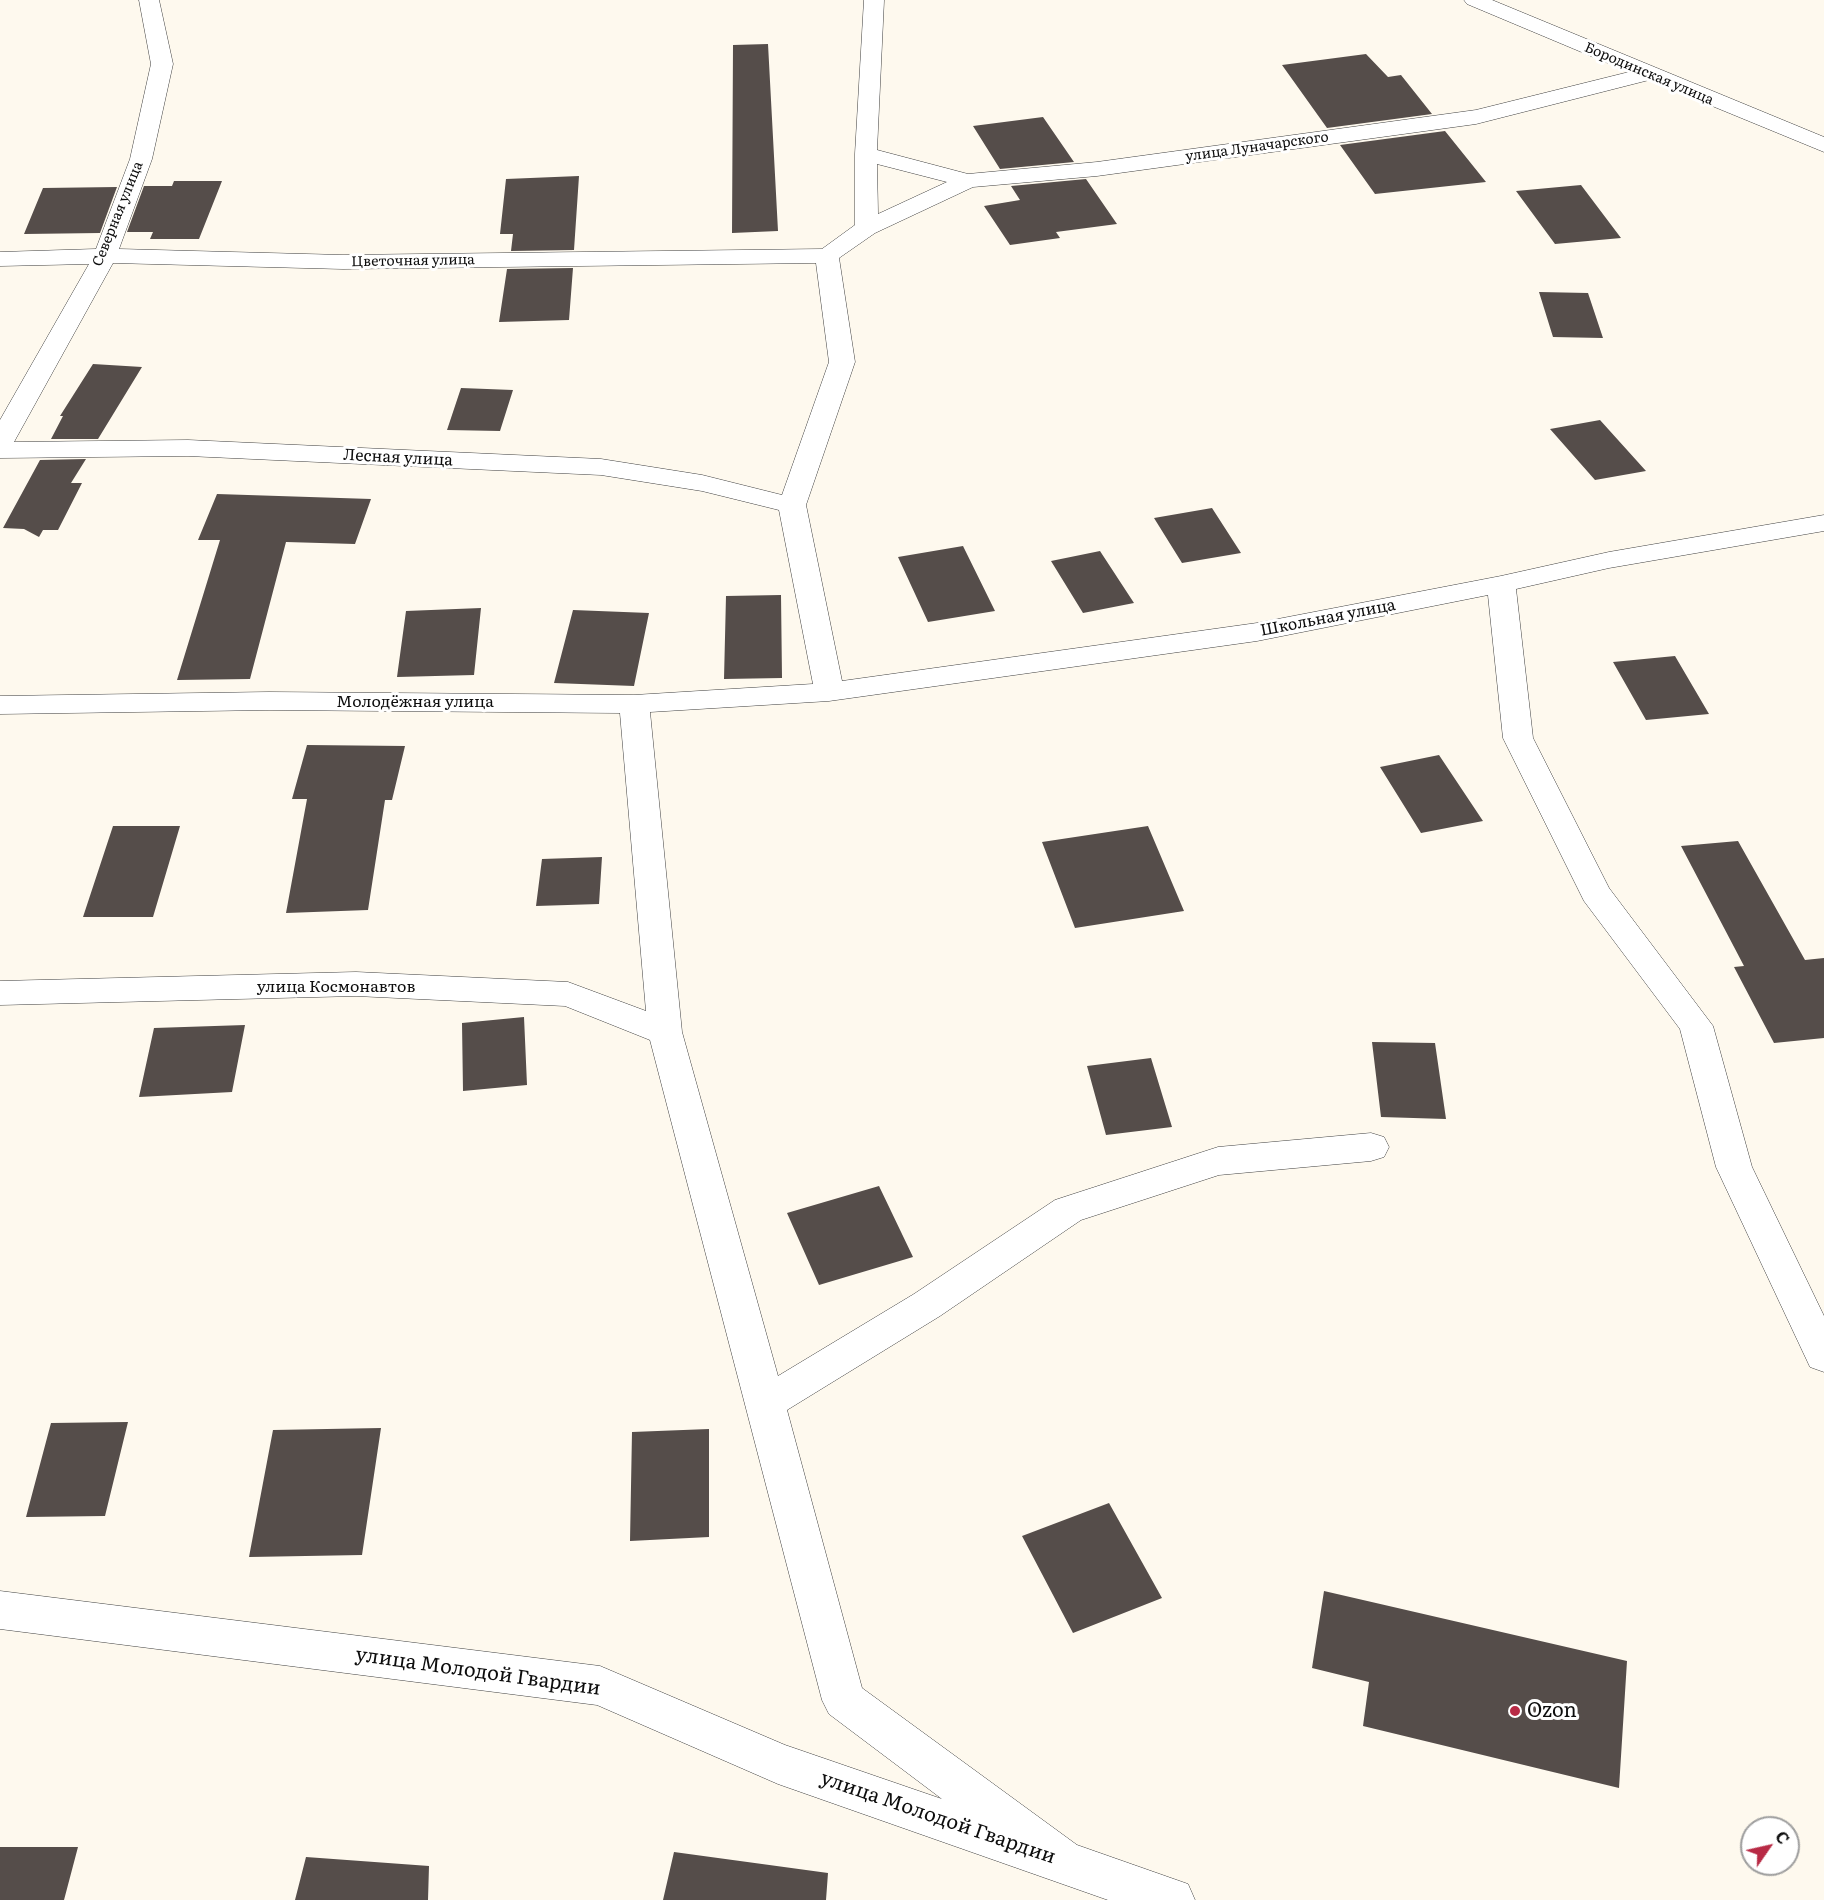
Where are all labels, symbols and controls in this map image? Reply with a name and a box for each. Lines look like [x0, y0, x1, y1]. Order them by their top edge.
street label: Бородинская улица [1582, 39, 1716, 109]
street label: улица Луначарского [1184, 129, 1330, 165]
street label: Северная улица [89, 159, 147, 269]
street label: Цветочная улица [351, 252, 475, 270]
street label: Лесная улица [343, 446, 453, 470]
street label: Школьная улица [1259, 595, 1397, 641]
street label: Молодёжная улица [336, 692, 494, 712]
street label: улица Космонавтов [257, 977, 415, 997]
street label: улица Молодой Гвардии [354, 1643, 602, 1701]
place label: Ozon [1527, 1699, 1577, 1723]
marker: Ozon [1508, 1704, 1522, 1718]
street label: улица Молодой Гвардии [817, 1766, 1059, 1870]
north arrow [1740, 1816, 1800, 1876]
text: С [1770, 1826, 1796, 1848]

